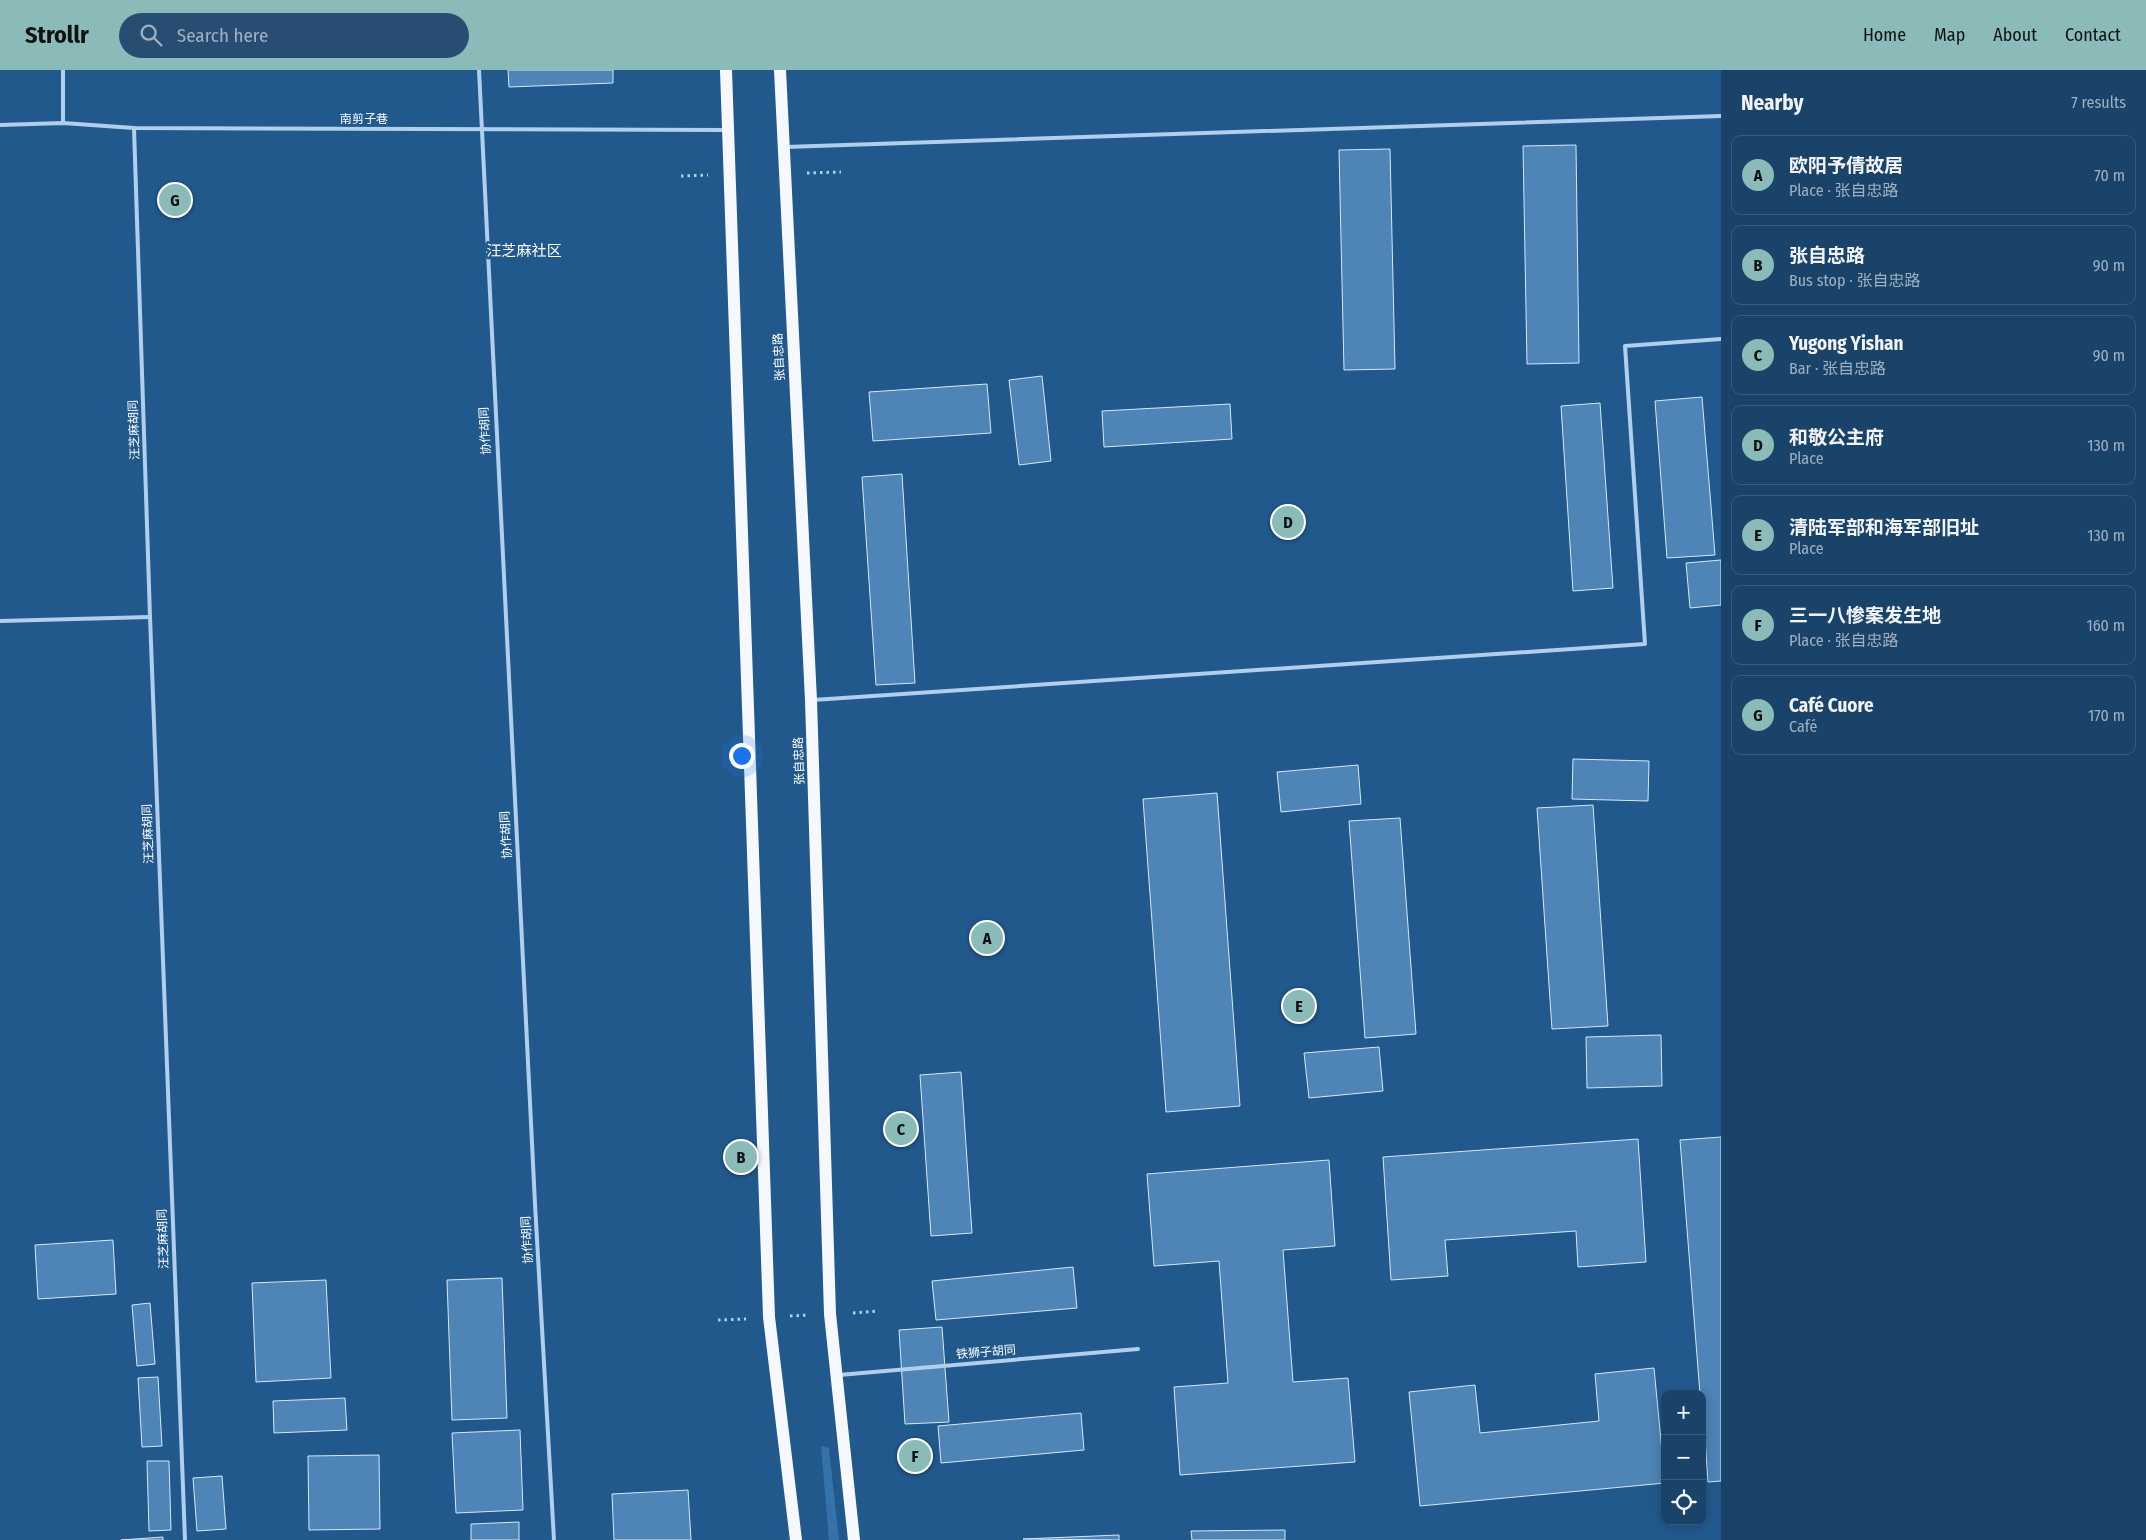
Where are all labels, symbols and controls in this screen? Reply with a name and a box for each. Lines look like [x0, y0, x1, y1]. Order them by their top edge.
search box [119, 13, 469, 58]
text: Strollr [25, 21, 89, 49]
icon: search [137, 21, 165, 49]
text: Search here [177, 24, 268, 47]
text: Home [1863, 24, 1906, 46]
text: Map [1934, 24, 1965, 46]
text: About [1993, 24, 2037, 46]
text: Contact [2065, 24, 2121, 46]
text: Nearby [1741, 90, 1803, 116]
text: 7 results [2071, 93, 2126, 112]
street label: 南剪子巷 [340, 112, 388, 126]
text: 欧阳予倩故居 [1789, 154, 1903, 177]
text: A [1754, 166, 1762, 185]
text: 70 m [2094, 166, 2125, 185]
pin: G [159, 181, 191, 219]
text: Place · 张自忠路 [1789, 181, 1899, 200]
district label: 汪芝麻社区 [486, 242, 562, 260]
text: 张自忠路 [1789, 244, 1865, 267]
text: B [1754, 256, 1762, 275]
text: 90 m [2093, 256, 2125, 275]
text: Bus stop · 张自忠路 [1789, 271, 1920, 290]
text: Yugong Yishan [1789, 332, 1904, 355]
street label: 张自忠路 [771, 333, 787, 381]
text: C [1754, 346, 1762, 365]
text: 90 m [2093, 346, 2125, 365]
text: Bar · 张自忠路 [1789, 359, 1886, 378]
street label: 汪芝麻胡同 [126, 400, 142, 460]
street label: 协作胡同 [477, 407, 493, 455]
text: 和敬公主府 [1789, 426, 1884, 449]
text: D [1753, 436, 1763, 455]
text: 130 m [2087, 436, 2125, 455]
text: Place [1789, 449, 1824, 468]
pin: D [1272, 503, 1304, 541]
text: 清陆军部和海军部旧址 [1789, 516, 1979, 539]
text: E [1754, 526, 1762, 545]
text: 130 m [2087, 526, 2125, 545]
text: Place [1789, 539, 1824, 558]
text: 三一八惨案发生地 [1789, 604, 1941, 627]
text: F [1754, 616, 1762, 635]
text: 160 m [2086, 616, 2125, 635]
text: Place · 张自忠路 [1789, 631, 1899, 650]
text: Café Cuore [1789, 694, 1874, 717]
text: G [1753, 706, 1763, 725]
text: 170 m [2088, 706, 2125, 725]
text: Café [1789, 717, 1817, 736]
street label: 张自忠路 [791, 737, 807, 785]
your location [729, 743, 755, 769]
street label: 汪芝麻胡同 [140, 804, 156, 864]
street label: 协作胡同 [498, 811, 514, 859]
pin: A [971, 919, 1003, 957]
pin: E [1283, 987, 1315, 1025]
pin: C [885, 1110, 917, 1148]
pin: B [725, 1138, 757, 1176]
street label: 汪芝麻胡同 [155, 1209, 171, 1269]
street label: 协作胡同 [519, 1216, 535, 1264]
street label: 铁狮子胡同 [955, 1342, 1017, 1362]
map controls [1661, 1390, 1706, 1525]
button: + [1661, 1390, 1706, 1435]
button: − [1661, 1435, 1706, 1480]
pin: F [899, 1437, 931, 1475]
button: locate [1661, 1480, 1706, 1525]

